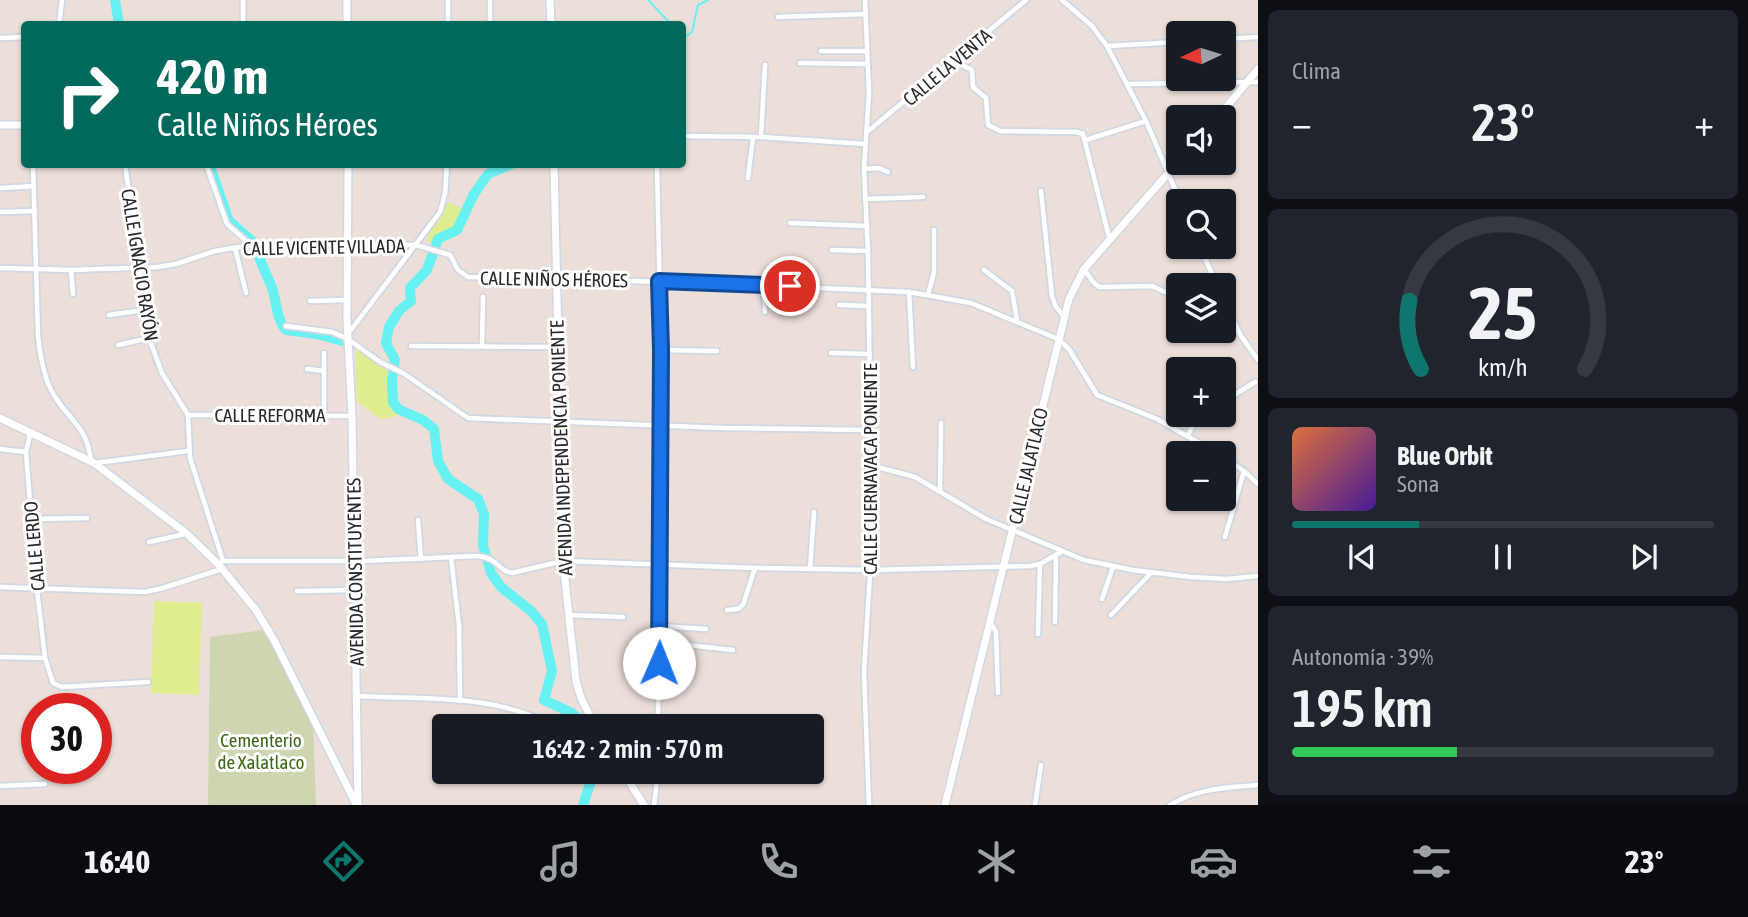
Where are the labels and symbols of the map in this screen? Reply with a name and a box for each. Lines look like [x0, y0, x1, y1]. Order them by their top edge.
north arrow [1166, 21, 1236, 91]
street label: CALLE LA VENTA [899, 23, 996, 110]
street label: CALLE IGNACIO RAYÓN [117, 187, 163, 343]
street label: CALLE VICENTE VILLADA [243, 235, 406, 259]
pin [760, 256, 820, 316]
street label: CALLE NIÑOS HÉROES [480, 267, 628, 291]
street label: AVENIDA INDEPENDENCIA PONIENTE [546, 320, 576, 576]
street label: CALLE CUERNAVACA PONIENTE [859, 363, 881, 575]
street label: CALLE REFORMA [214, 404, 326, 426]
street label: CALLE JALATLACO [1004, 406, 1052, 526]
street label: AVENIDA CONSTITUYENTES [342, 478, 368, 666]
street label: CALLE LERDO [19, 500, 49, 592]
position arrow [622, 626, 696, 700]
speed limit sign: 30 [21, 693, 112, 784]
park label: Cementerio de Xalatlaco [218, 729, 304, 773]

